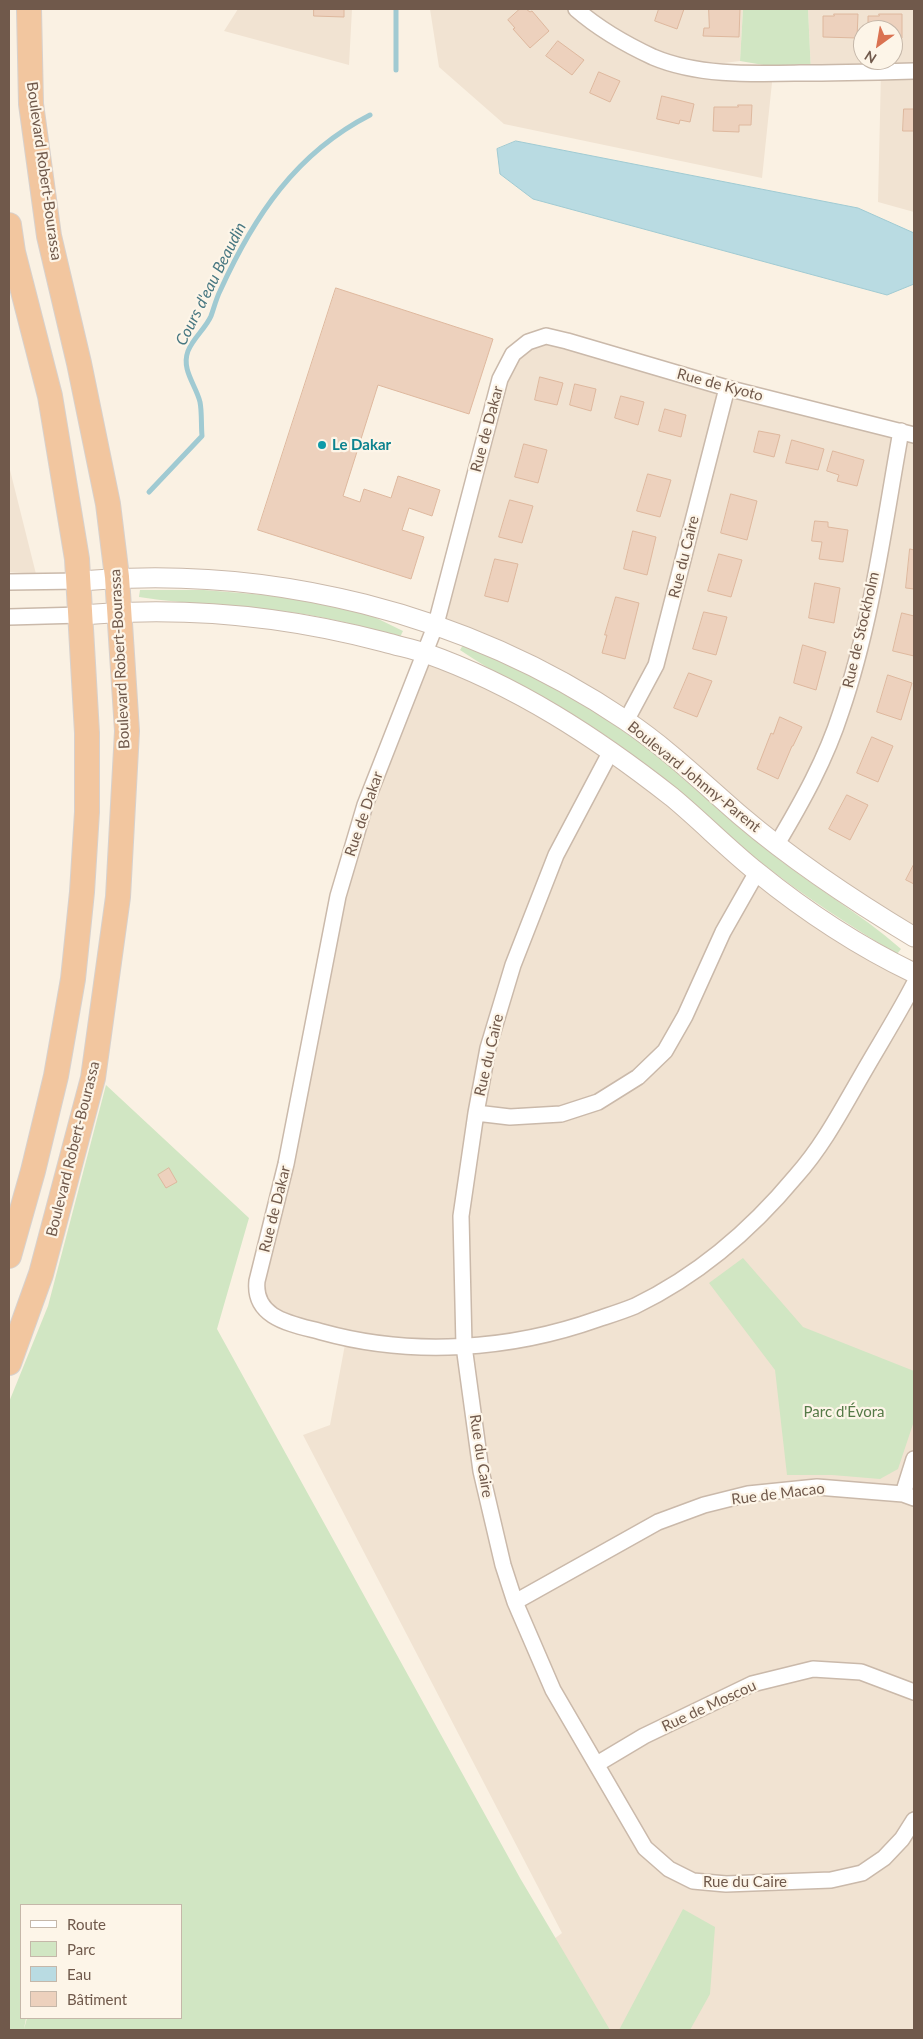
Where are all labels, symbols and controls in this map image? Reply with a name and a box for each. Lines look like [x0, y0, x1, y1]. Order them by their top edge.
north arrow [853, 20, 903, 70]
text: N [861, 47, 879, 67]
street label: Boulevard Robert-Bourassa [23, 81, 65, 261]
water label: Cours d'eau Beaudin [172, 219, 250, 349]
street label: Rue de Kyoto [675, 365, 765, 405]
street label: Rue de Dakar [467, 384, 507, 474]
place label: Le Dakar [332, 436, 391, 454]
marker: Le Dakar [316, 439, 328, 451]
street label: Rue du Caire [665, 514, 703, 600]
street label: Boulevard Robert-Bourassa [106, 569, 134, 749]
street label: Rue de Stockholm [839, 570, 883, 690]
street label: Boulevard Johnny-Parent [624, 718, 764, 836]
street label: Rue de Dakar [341, 769, 387, 859]
street label: Rue du Caire [471, 1012, 507, 1098]
street label: Boulevard Robert-Bourassa [42, 1059, 104, 1239]
street label: Rue de Dakar [256, 1164, 294, 1254]
park label: Parc d'Évora [804, 1403, 884, 1421]
street label: Rue du Caire [466, 1413, 496, 1499]
street label: Rue de Macao [730, 1479, 826, 1509]
street label: Rue de Moscou [659, 1676, 759, 1736]
street label: Rue du Caire [703, 1873, 787, 1891]
legend [20, 1904, 182, 2019]
text: Route [67, 1915, 106, 1933]
text: Parc [67, 1940, 96, 1958]
text: Eau [67, 1965, 91, 1983]
text: Bâtiment [67, 1990, 127, 2008]

